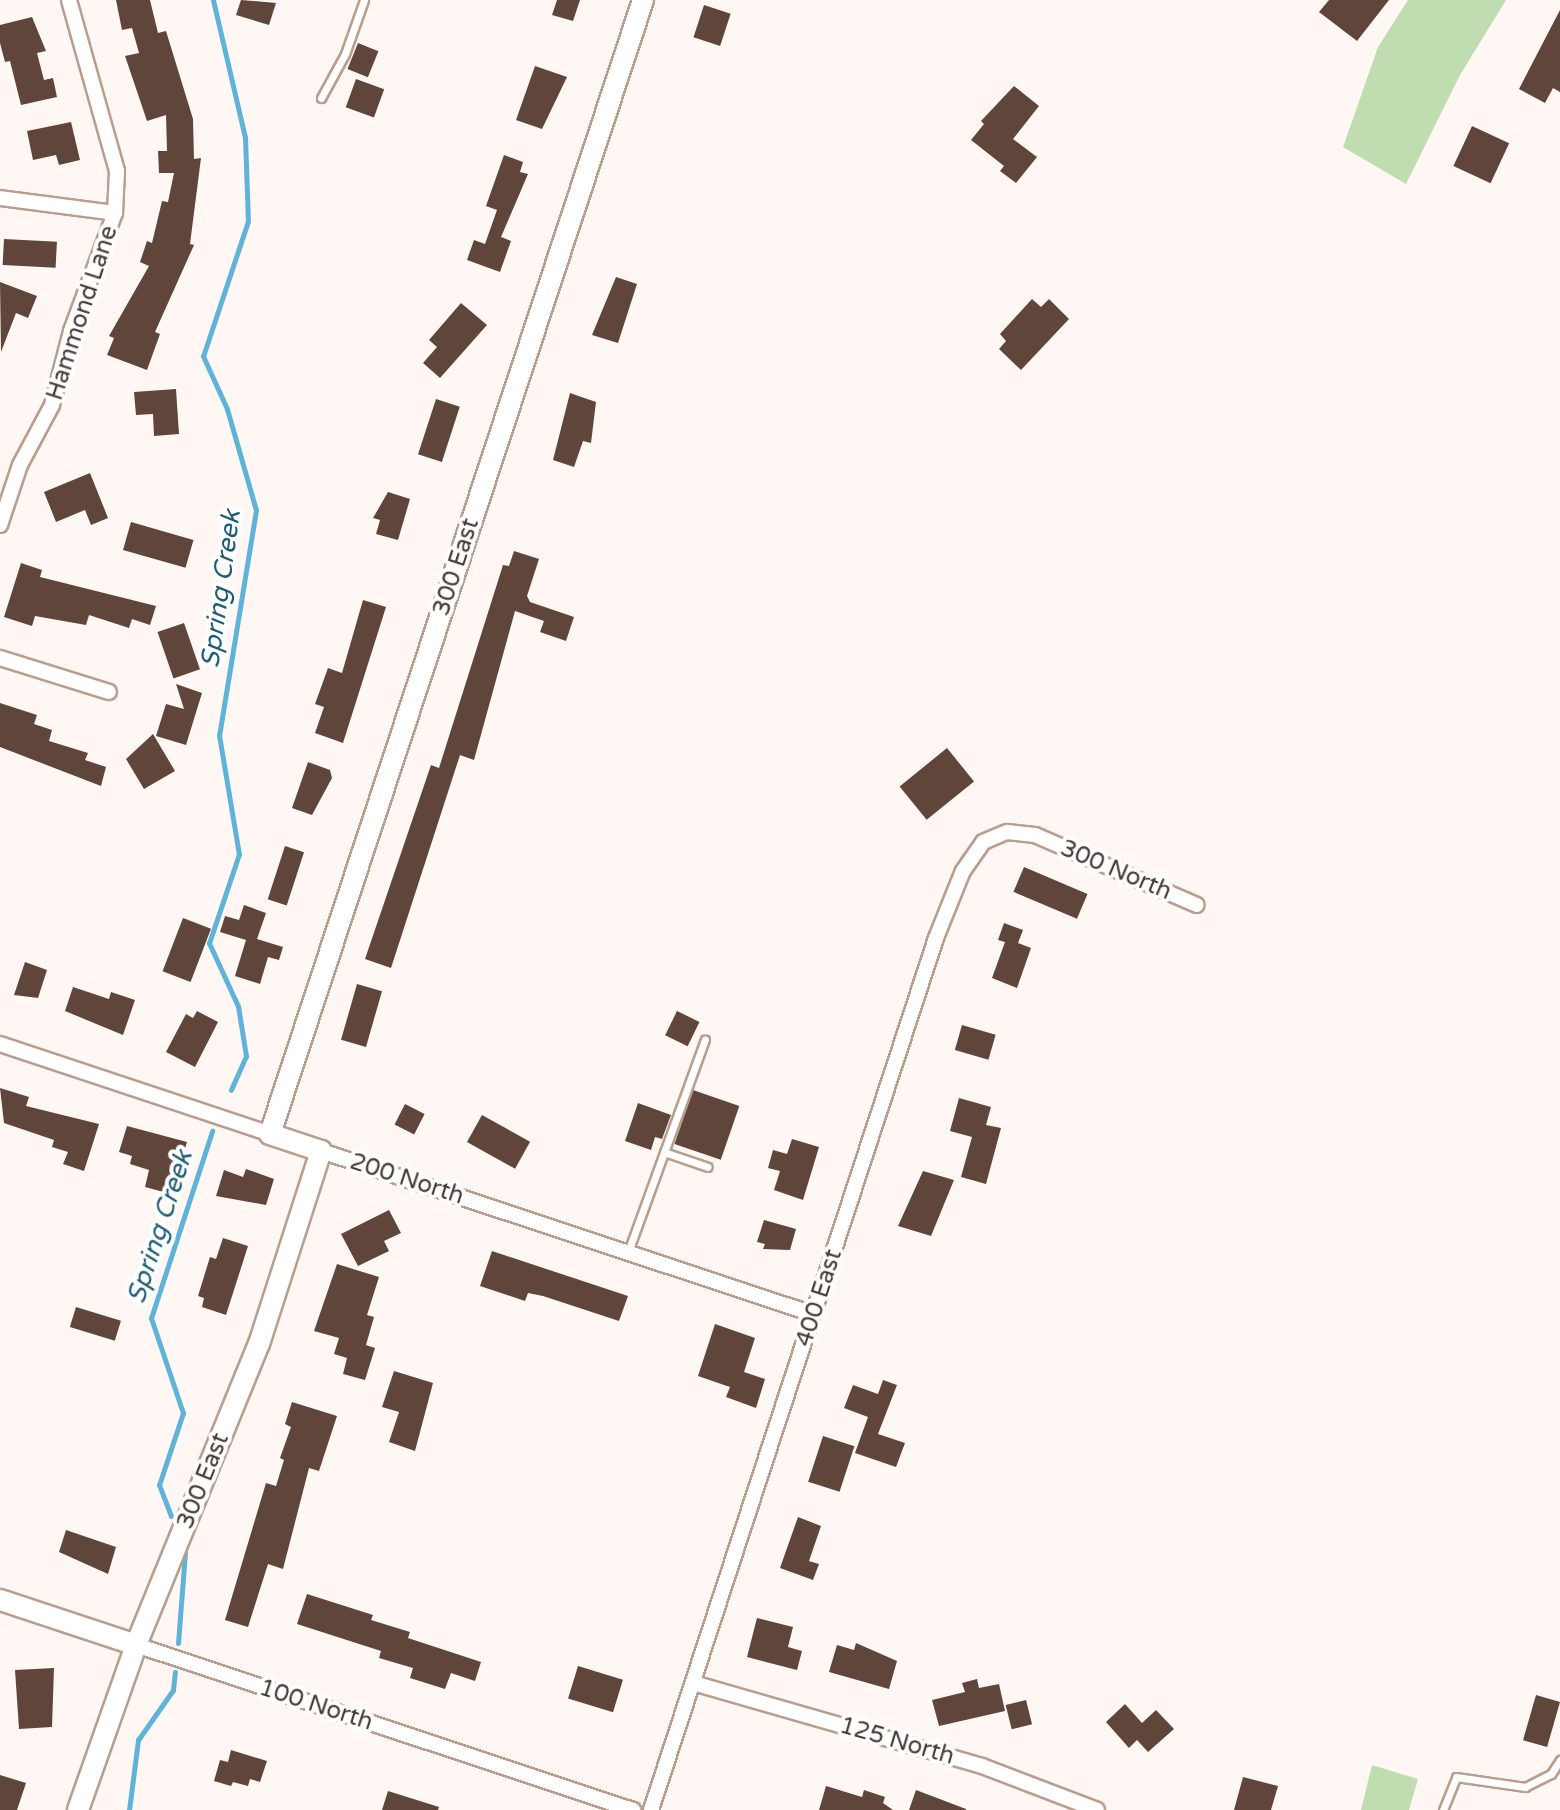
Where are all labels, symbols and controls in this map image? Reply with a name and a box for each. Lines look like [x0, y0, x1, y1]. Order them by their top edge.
street label: Hammond Lane [40, 222, 124, 404]
water label: Spring Creek [195, 508, 247, 670]
street label: 300 East [427, 515, 485, 619]
street label: 300 North [1056, 834, 1176, 906]
water label: Spring Creek [121, 1147, 199, 1307]
street label: 200 North [346, 1147, 468, 1211]
street label: 400 East [790, 1246, 848, 1350]
street label: 300 East [171, 1429, 235, 1533]
street label: 100 North [255, 1673, 377, 1737]
street label: 125 North [836, 1711, 958, 1771]

